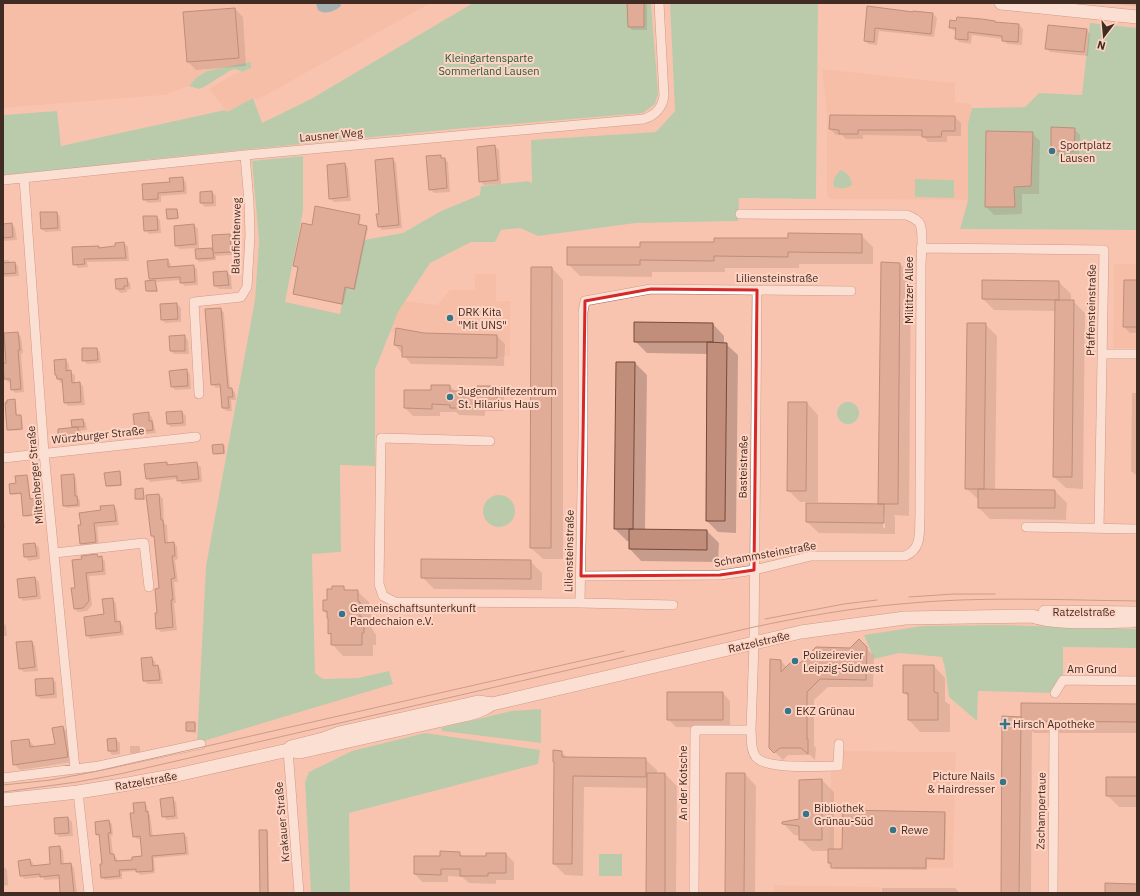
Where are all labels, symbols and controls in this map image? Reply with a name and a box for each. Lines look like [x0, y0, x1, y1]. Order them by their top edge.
north arrow [1084, 16, 1124, 56]
text: N [1095, 38, 1107, 53]
park label: Kleingartensparte Sommerland Lausen [438, 51, 540, 78]
street label: Lausner Weg [299, 125, 363, 145]
place label: Sportplatz Lausen [1060, 138, 1111, 165]
marker: Sportplatz Lausen [1047, 146, 1057, 156]
street label: Blaufichtenweg [228, 197, 244, 274]
street label: Miltitzer Allee [902, 256, 916, 324]
street label: Pfaffensteinstraße [1083, 264, 1099, 356]
street label: Liliensteinstraße [736, 271, 818, 285]
place label: DRK Kita "Mit UNS" [458, 305, 507, 332]
marker: DRK Kita "Mit UNS" [445, 313, 455, 323]
place label: Jugendhilfezentrum St. Hilarius Haus [458, 384, 557, 411]
marker: Jugendhilfezentrum St. Hilarius Haus [445, 392, 455, 402]
street label: Würzburger Straße [51, 423, 145, 447]
street label: Miltenberger Straße [24, 425, 46, 525]
street label: Basteistraße [735, 435, 751, 499]
street label: Liliensteinstraße [561, 510, 577, 592]
street label: Schrammsteinstraße [713, 538, 817, 570]
place label: Gemeinschaftsunterkunft Pandechaion e.V. [350, 601, 476, 628]
street label: Ratzelstraße [1053, 605, 1115, 619]
marker: Gemeinschaftsunterkunft Pandechaion e.V. [337, 609, 347, 619]
street label: Ratzelstraße [727, 628, 791, 656]
place label: Polizeirevier Leipzig-Südwest [803, 648, 884, 675]
marker: Polizeirevier Leipzig-Südwest [790, 656, 800, 666]
street label: Am Grund [1067, 662, 1117, 676]
place label: EKZ Grünau [796, 704, 855, 718]
marker: EKZ Grünau [783, 706, 793, 716]
place label: Hirsch Apotheke [1013, 717, 1095, 731]
marker: Hirsch Apotheke [1000, 719, 1010, 729]
street label: An der Kotsche [676, 746, 690, 820]
street label: Ratzelstraße [114, 769, 178, 793]
place label: Picture Nails & Hairdresser [927, 769, 995, 796]
street label: Zschampertaue [1033, 772, 1049, 850]
marker: Picture Nails & Hairdresser [998, 777, 1008, 787]
street label: Krakauer Straße [272, 781, 292, 863]
place label: Bibliothek Grünau-Süd [814, 801, 874, 828]
marker: Bibliothek Grünau-Süd [801, 809, 811, 819]
place label: Rewe [901, 823, 928, 837]
marker: Rewe [888, 825, 898, 835]

